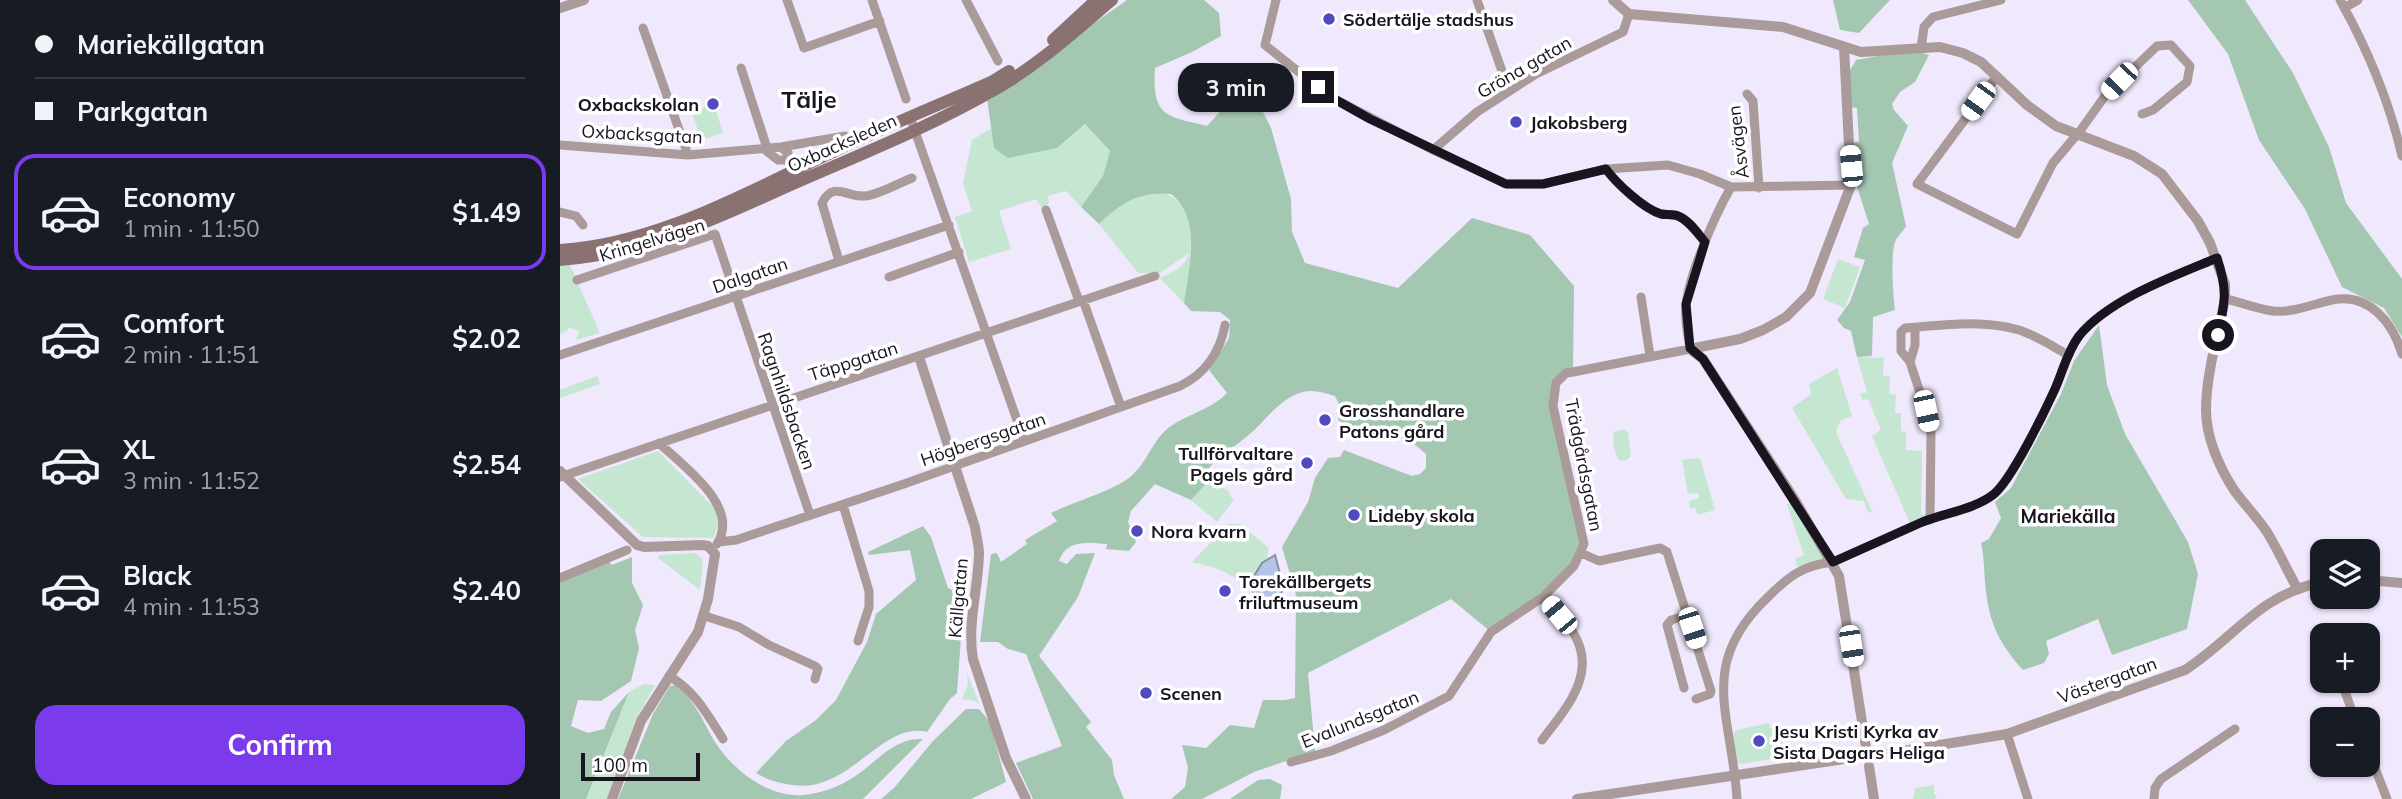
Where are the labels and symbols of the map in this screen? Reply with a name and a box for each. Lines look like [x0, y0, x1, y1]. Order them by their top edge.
place label: Södertälje stadshus [1343, 8, 1514, 31]
marker: Södertälje stadshus [1321, 11, 1337, 27]
street label: Gröna gatan [1473, 31, 1575, 103]
car [2097, 59, 2142, 103]
callout: 3 min [1178, 62, 1294, 112]
route end [1302, 71, 1334, 103]
car [1958, 78, 1999, 124]
district label: Tälje [781, 84, 837, 114]
place label: Oxbackskolan [578, 93, 699, 116]
marker: Oxbackskolan [705, 96, 721, 112]
street label: Åsvägen [1722, 104, 1754, 180]
street label: Oxbacksleden [784, 109, 900, 177]
place label: Jakobsberg [1530, 111, 1627, 134]
marker: Jakobsberg [1508, 114, 1524, 130]
street label: Oxbacksgatan [581, 119, 703, 149]
car [1839, 144, 1864, 188]
street label: Kringelvägen [596, 213, 708, 267]
street label: Dalgatan [709, 251, 791, 299]
route start [2202, 319, 2234, 351]
street label: Ragnhildsbacken [753, 329, 821, 473]
street label: Täppgatan [805, 336, 901, 386]
car [1912, 388, 1941, 434]
street label: Trädgårdsgatan [1560, 397, 1608, 533]
place label: Grosshandlare Patons gård [1339, 399, 1465, 443]
street label: Högbergsgatan [917, 407, 1049, 471]
marker: Grosshandlare Patons gård [1317, 412, 1333, 428]
place label: Tullförvaltare Pagels gård [1178, 442, 1293, 486]
marker: Tullförvaltare Pagels gård [1299, 455, 1315, 471]
place label: Lideby skola [1368, 504, 1475, 527]
district label: Mariekälla [2020, 504, 2116, 528]
marker: Lideby skola [1346, 507, 1362, 523]
place label: Nora kvarn [1151, 520, 1247, 543]
marker: Nora kvarn [1129, 523, 1145, 539]
street label: Källgatan [943, 557, 973, 639]
place label: Torekällbergets friluftmuseum [1239, 570, 1372, 614]
marker: Torekällbergets friluftmuseum [1217, 583, 1233, 599]
car [1538, 592, 1581, 638]
car [1676, 605, 1709, 651]
car [1838, 624, 1865, 668]
street label: Västergatan [2054, 651, 2160, 709]
place label: Scenen [1160, 682, 1222, 705]
marker: Scenen [1138, 685, 1154, 701]
street label: Evalundsgatan [1298, 685, 1422, 753]
place label: Jesu Kristi Kyrka av Sista Dagars Heliga [1773, 720, 1945, 764]
marker: Jesu Kristi Kyrka av Sista Dagars Heliga [1751, 733, 1767, 749]
scale bar [581, 750, 700, 782]

